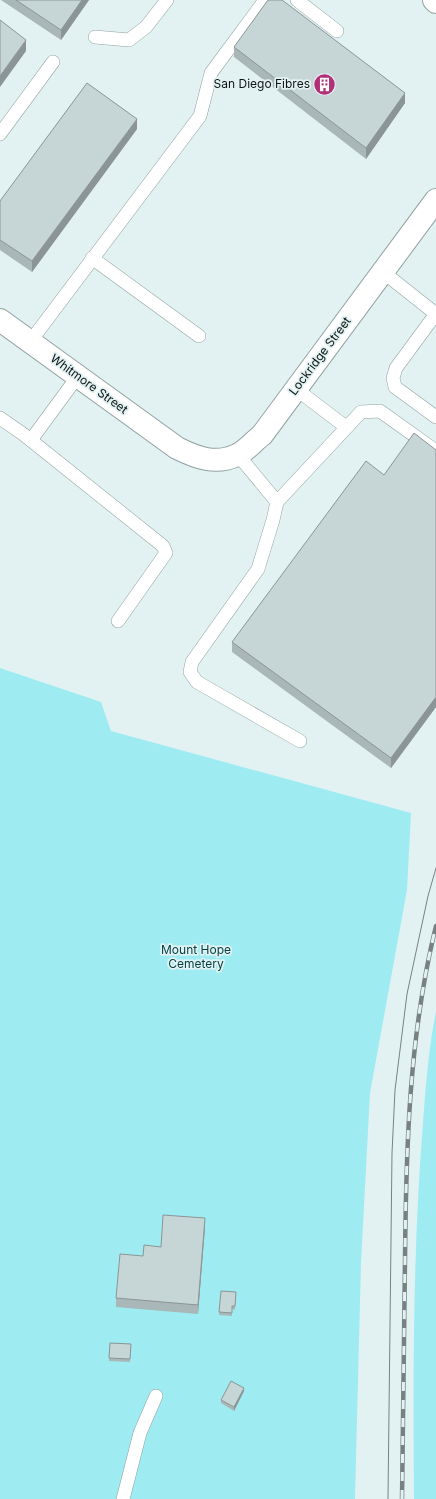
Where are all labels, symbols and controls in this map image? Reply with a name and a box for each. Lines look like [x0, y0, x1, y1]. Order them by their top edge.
building icon: San Diego Fibres [312, 71, 338, 97]
place label: San Diego Fibres [214, 76, 310, 91]
street label: Lockridge Street [285, 314, 354, 398]
street label: Whitmore Street [48, 350, 131, 417]
park label: Mount Hope Cemetery [161, 942, 231, 971]

